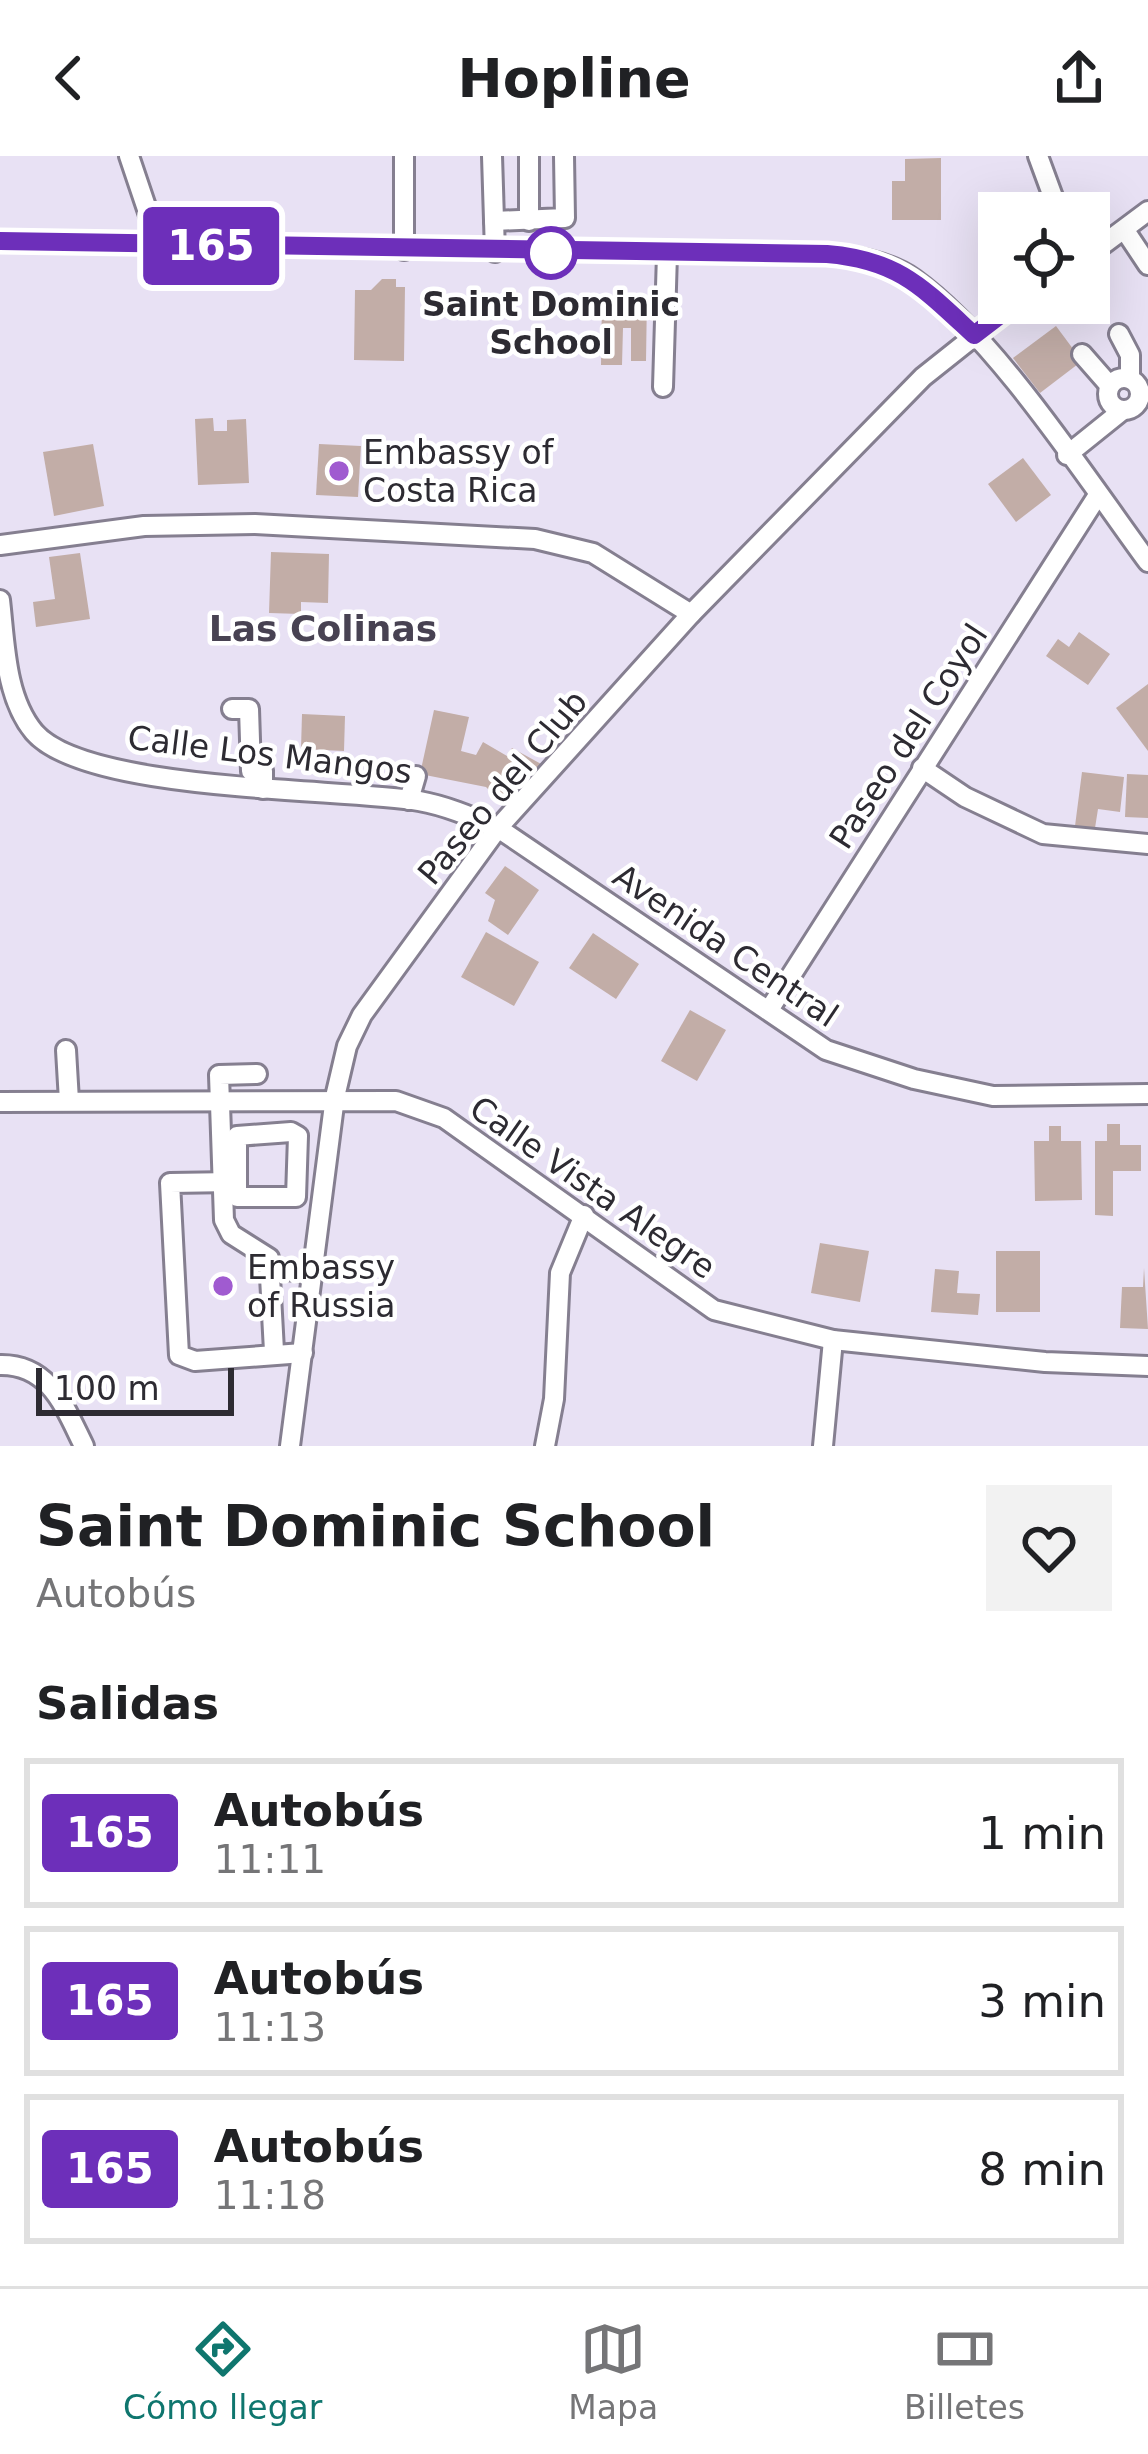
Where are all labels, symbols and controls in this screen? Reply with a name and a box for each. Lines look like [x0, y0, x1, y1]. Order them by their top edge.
icon: back [36, 45, 102, 111]
icon: share [1046, 45, 1112, 111]
text: Hopline [457, 47, 691, 110]
map controls [978, 192, 1110, 324]
button: locate [978, 192, 1110, 324]
line badge: 165 [142, 207, 280, 285]
text: 165 [167, 221, 255, 270]
marker: Saint Dominic School [526, 228, 576, 278]
place label: Saint Dominic School [422, 285, 680, 362]
place label: Embassy of Costa Rica [363, 433, 555, 510]
marker: Embassy of Costa Rica [326, 458, 352, 484]
district label: Las Colinas [209, 608, 437, 649]
street label: Paseo del Coyol [821, 617, 996, 856]
street label: Paseo del Club [410, 682, 595, 892]
street label: Calle Los Mangos [126, 718, 414, 791]
street label: Avenida Central [606, 856, 845, 1035]
street label: Calle Vista Alegre [463, 1088, 723, 1287]
place label: Embassy of Russia [247, 1248, 395, 1325]
marker: Embassy of Russia [210, 1273, 236, 1299]
scale bar [36, 1362, 234, 1415]
text: 100 m [54, 1369, 160, 1408]
button: heart [986, 1485, 1112, 1611]
text: Saint Dominic School [36, 1493, 715, 1559]
text: Autobús [36, 1571, 196, 1616]
text: Salidas [36, 1677, 219, 1730]
text: Autobús [214, 1784, 424, 1837]
text: 1 min [978, 1807, 1106, 1860]
text: 165 [66, 1808, 154, 1857]
text: 11:11 [214, 1837, 326, 1882]
text: Autobús [214, 1952, 424, 2005]
text: 3 min [978, 1975, 1106, 2028]
text: 165 [66, 1976, 154, 2025]
text: 11:13 [214, 2005, 326, 2050]
text: Autobús [214, 2120, 424, 2173]
text: 8 min [978, 2143, 1106, 2196]
text: 165 [66, 2144, 154, 2193]
text: 11:18 [214, 2173, 326, 2218]
tab: Cómo llegar [123, 2316, 322, 2427]
tab: Mapa [568, 2316, 658, 2427]
tab: Billetes [904, 2316, 1025, 2427]

